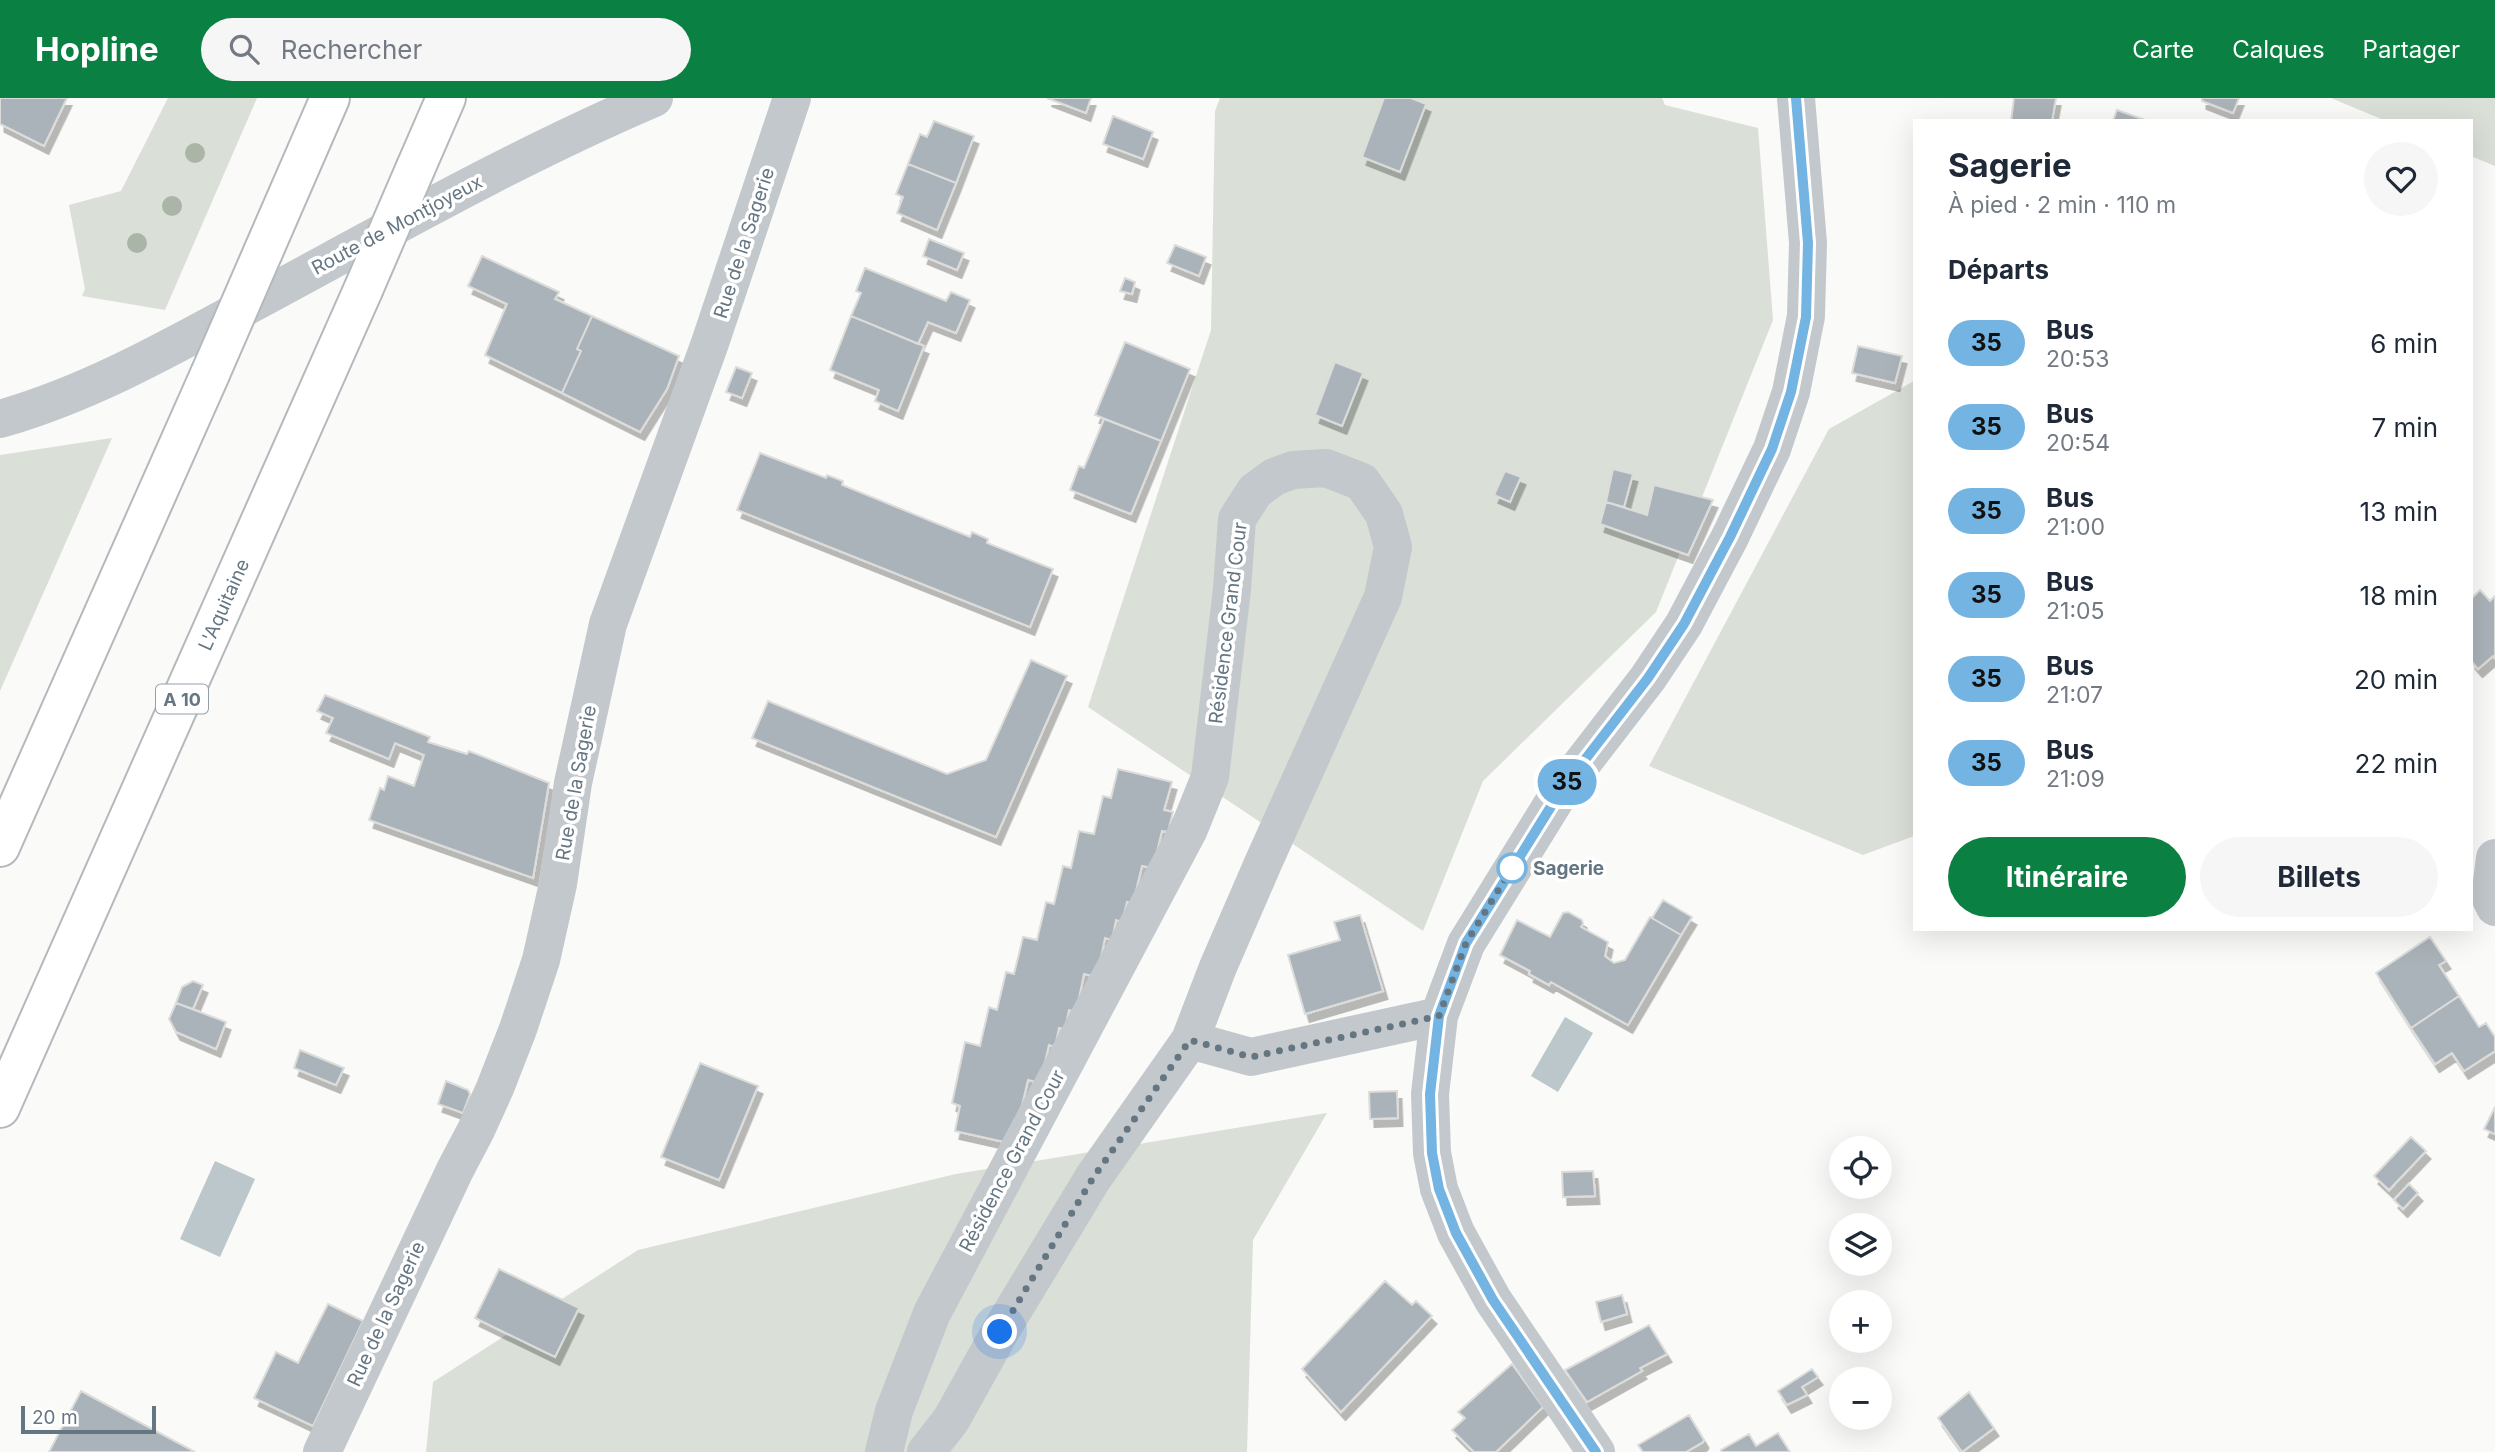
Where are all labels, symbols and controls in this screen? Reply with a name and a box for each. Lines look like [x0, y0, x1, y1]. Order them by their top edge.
search box [201, 18, 691, 81]
text: Hopline [35, 29, 159, 69]
icon: search [225, 30, 263, 68]
text: Rechercher [281, 34, 422, 65]
text: Carte [2132, 35, 2194, 64]
text: Calques [2232, 35, 2325, 64]
text: Partager [2363, 35, 2460, 64]
button: heart [2364, 142, 2438, 216]
text: Sagerie [1948, 145, 2072, 185]
street label: Rue de la Sagerie [709, 165, 779, 321]
street label: Route de Montjoyeux [308, 170, 486, 280]
text: À pied · 2 min · 110 m [1948, 191, 2176, 219]
text: Départs [1948, 254, 2049, 285]
text: Bus [2046, 314, 2094, 345]
text: 35 [1971, 328, 2002, 357]
text: 6 min [2370, 328, 2438, 359]
text: 20:53 [2046, 345, 2109, 373]
text: Bus [2046, 398, 2094, 429]
text: 35 [1971, 412, 2002, 441]
text: 7 min [2372, 412, 2438, 443]
text: 20:54 [2046, 429, 2110, 457]
text: Bus [2046, 482, 2094, 513]
text: 35 [1971, 496, 2002, 525]
text: 13 min [2360, 496, 2438, 527]
text: 21:00 [2046, 513, 2105, 541]
street label: Résidence Grand Cour [1204, 521, 1252, 725]
street label: L'Aquitaine [193, 555, 254, 654]
text: Bus [2046, 566, 2094, 597]
text: 35 [1971, 580, 2002, 609]
text: 18 min [2360, 580, 2438, 611]
text: 21:05 [2046, 597, 2105, 625]
text: Bus [2046, 650, 2094, 681]
text: 35 [1971, 664, 2002, 693]
text: 20 min [2354, 664, 2438, 695]
text: 21:07 [2046, 681, 2103, 709]
road number: A 10 [156, 684, 208, 714]
street label: Rue de la Sagerie [551, 704, 601, 862]
text: Bus [2046, 734, 2094, 765]
text: 35 [1971, 748, 2002, 777]
text: 22 min [2355, 748, 2438, 779]
line badge: 35 [1536, 759, 1598, 805]
text: 21:09 [2046, 765, 2105, 793]
text: 35 [1552, 767, 1582, 796]
button: Itinéraire [1948, 837, 2186, 917]
button: Billets [2200, 837, 2438, 917]
marker: Sagerie [1497, 853, 1527, 883]
place label: Sagerie [1533, 857, 1604, 880]
street label: Résidence Grand Cour [954, 1066, 1070, 1256]
map controls [1829, 1136, 1892, 1430]
button: locate [1829, 1136, 1892, 1199]
button: layers [1829, 1213, 1892, 1276]
street label: Rue de la Sagerie [342, 1238, 430, 1390]
button: + [1829, 1290, 1892, 1353]
your location [982, 1314, 1017, 1349]
button: − [1829, 1367, 1892, 1430]
scale bar [21, 1403, 156, 1435]
text: 20 m [32, 1406, 78, 1429]

